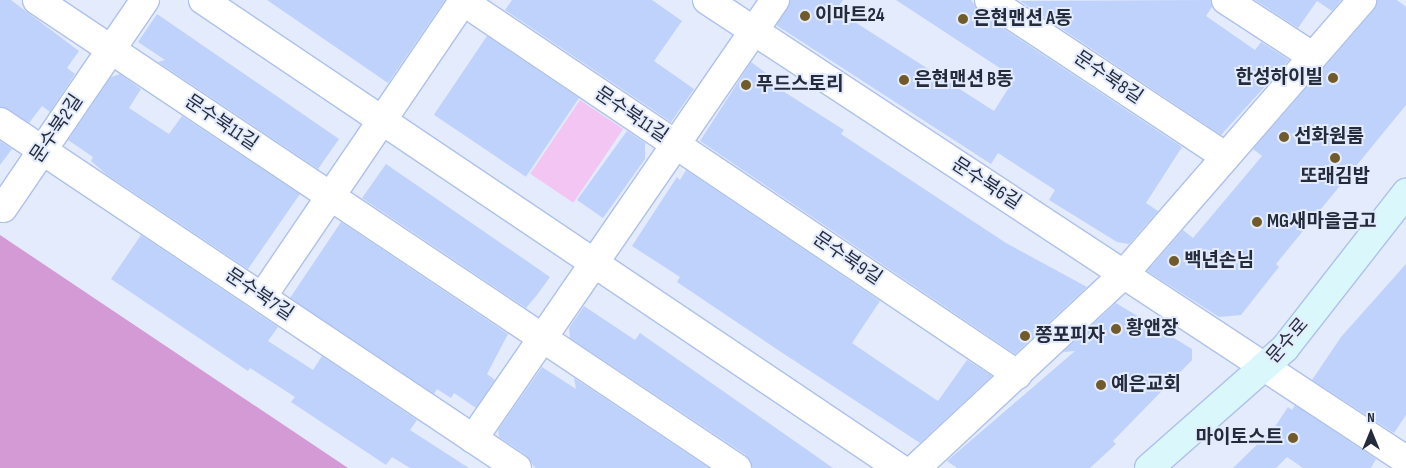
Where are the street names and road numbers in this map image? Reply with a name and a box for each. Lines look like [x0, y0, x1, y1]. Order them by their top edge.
street label: 문수북8길 [1069, 47, 1147, 109]
street label: 문수북11길 [590, 82, 672, 148]
street label: 문수북2길 [26, 90, 88, 168]
street label: 문수북11길 [180, 90, 262, 156]
street label: 문수북6길 [947, 153, 1025, 215]
street label: 문수북9길 [808, 228, 886, 290]
street label: 문수북7길 [220, 264, 298, 326]
street label: 문수로 [1262, 314, 1314, 368]

